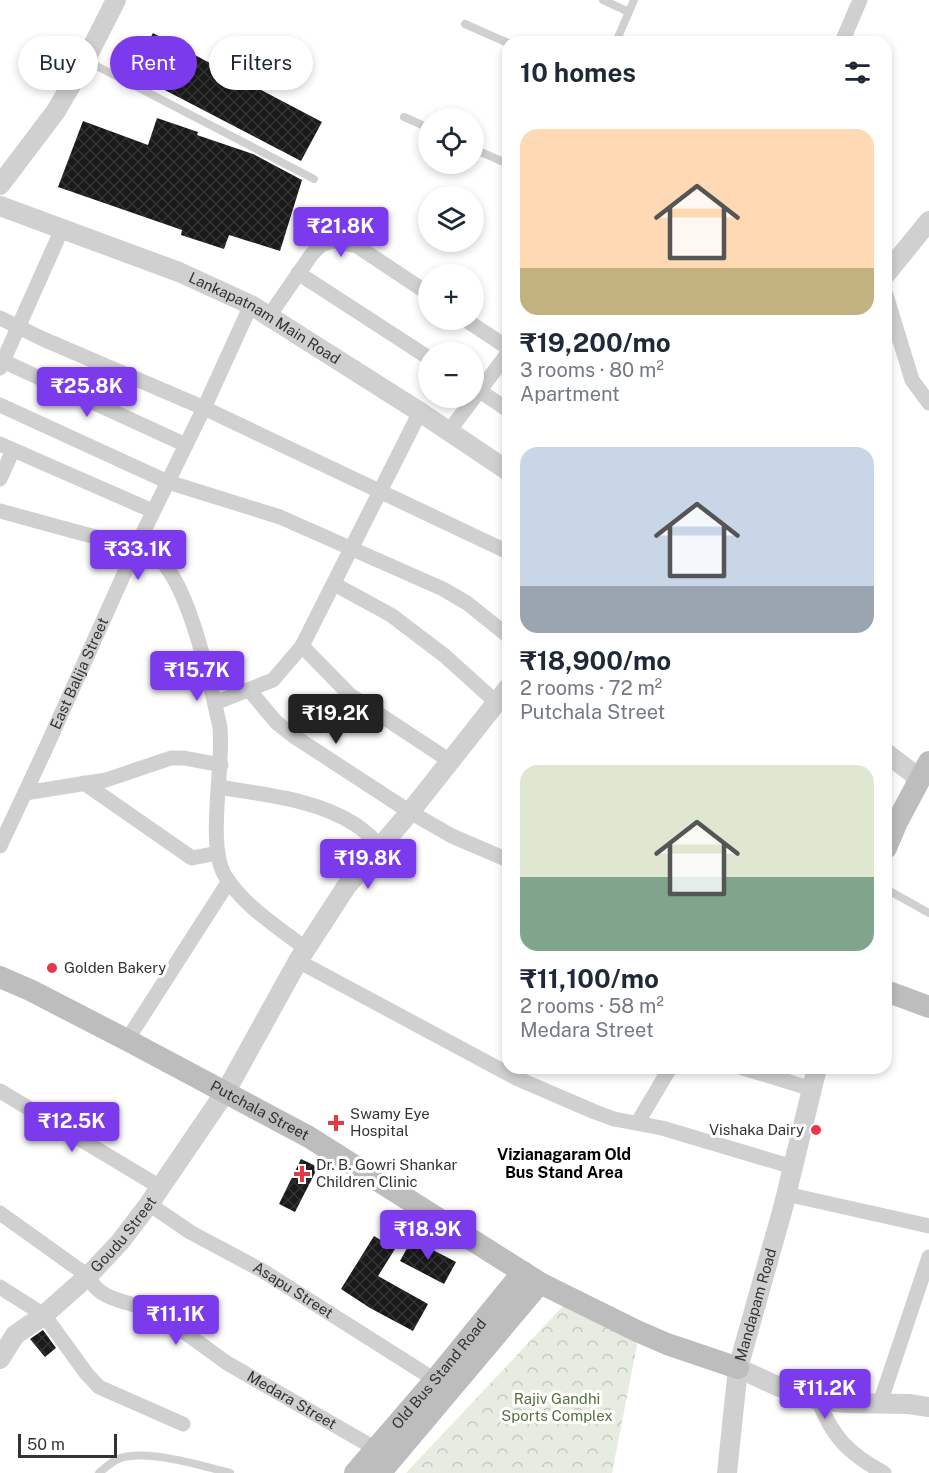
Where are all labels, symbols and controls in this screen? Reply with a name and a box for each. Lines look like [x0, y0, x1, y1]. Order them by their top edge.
chip: Buy [18, 36, 98, 90]
chip: Rent [110, 36, 197, 90]
chip: Filters [209, 36, 313, 90]
icon: filters [841, 56, 874, 89]
text: 10 homes [520, 57, 636, 88]
map controls [418, 108, 484, 408]
button: locate [418, 108, 484, 174]
icon: home [643, 168, 751, 276]
button: layers [418, 186, 484, 252]
pin: ₹21.8K [292, 207, 390, 258]
text: ₹21.8K [307, 214, 375, 238]
button: + [418, 264, 484, 330]
street label: Lankapatnam Main Road [186, 269, 343, 367]
text: ₹19,200/mo [520, 327, 671, 358]
button: − [418, 342, 484, 408]
text: 3 rooms · 80 m² [520, 358, 664, 382]
pin: ₹25.8K [38, 367, 136, 418]
text: ₹25.8K [51, 374, 123, 398]
text: Apartment [520, 382, 620, 406]
icon: home [643, 486, 751, 594]
pin: ₹33.1K [89, 530, 187, 581]
text: ₹33.1K [104, 537, 172, 561]
street label: East Balija Street [46, 615, 111, 732]
text: ₹18,900/mo [520, 645, 671, 676]
pin: ₹15.7K [148, 651, 246, 702]
text: ₹15.7K [164, 658, 230, 682]
text: 2 rooms · 72 m² [520, 676, 662, 700]
pin: ₹19.2K [287, 694, 385, 745]
text: Putchala Street [520, 700, 665, 724]
text: ₹19.2K [302, 701, 370, 725]
icon: home [643, 804, 751, 912]
pin: ₹19.8K [319, 839, 417, 890]
text: ₹19.8K [334, 846, 402, 870]
place label: Golden Bakery [64, 959, 166, 976]
marker: Golden Bakery [45, 961, 59, 975]
text: ₹11,100/mo [520, 963, 659, 994]
text: 2 rooms · 58 m² [520, 994, 664, 1018]
text: Medara Street [520, 1018, 654, 1042]
street label: Putchala Street [208, 1077, 312, 1143]
pin: ₹12.5K [23, 1102, 121, 1153]
place label: Swamy Eye Hospital [350, 1105, 430, 1139]
text: ₹12.5K [38, 1109, 106, 1133]
marker: Swamy Eye Hospital [327, 1114, 345, 1132]
place label: Vishaka Dairy [709, 1121, 804, 1138]
marker: Vishaka Dairy [809, 1123, 823, 1137]
district label: Vizianagaram Old Bus Stand Area [497, 1145, 631, 1182]
place label: Dr. B. Gowri Shankar Children Clinic [316, 1156, 458, 1190]
marker: Dr. B. Gowri Shankar Children Clinic [293, 1165, 311, 1183]
street label: Goudu Street [87, 1193, 160, 1276]
pin: ₹18.9K [379, 1210, 477, 1261]
text: ₹18.9K [394, 1217, 462, 1241]
street label: Mandapam Road [731, 1246, 779, 1363]
street label: Asapu Street [250, 1258, 337, 1321]
pin: ₹11.1K [127, 1295, 225, 1346]
text: ₹11.1K [147, 1302, 205, 1326]
street label: Old Bus Stand Road [388, 1315, 490, 1432]
street label: Medara Street [244, 1367, 340, 1432]
pin: ₹11.2K [776, 1369, 874, 1420]
text: ₹11.2K [794, 1376, 856, 1400]
park label: Rajiv Gandhi Sports Complex [501, 1390, 613, 1424]
scale bar [18, 1431, 117, 1458]
text: 50 m [27, 1435, 65, 1454]

